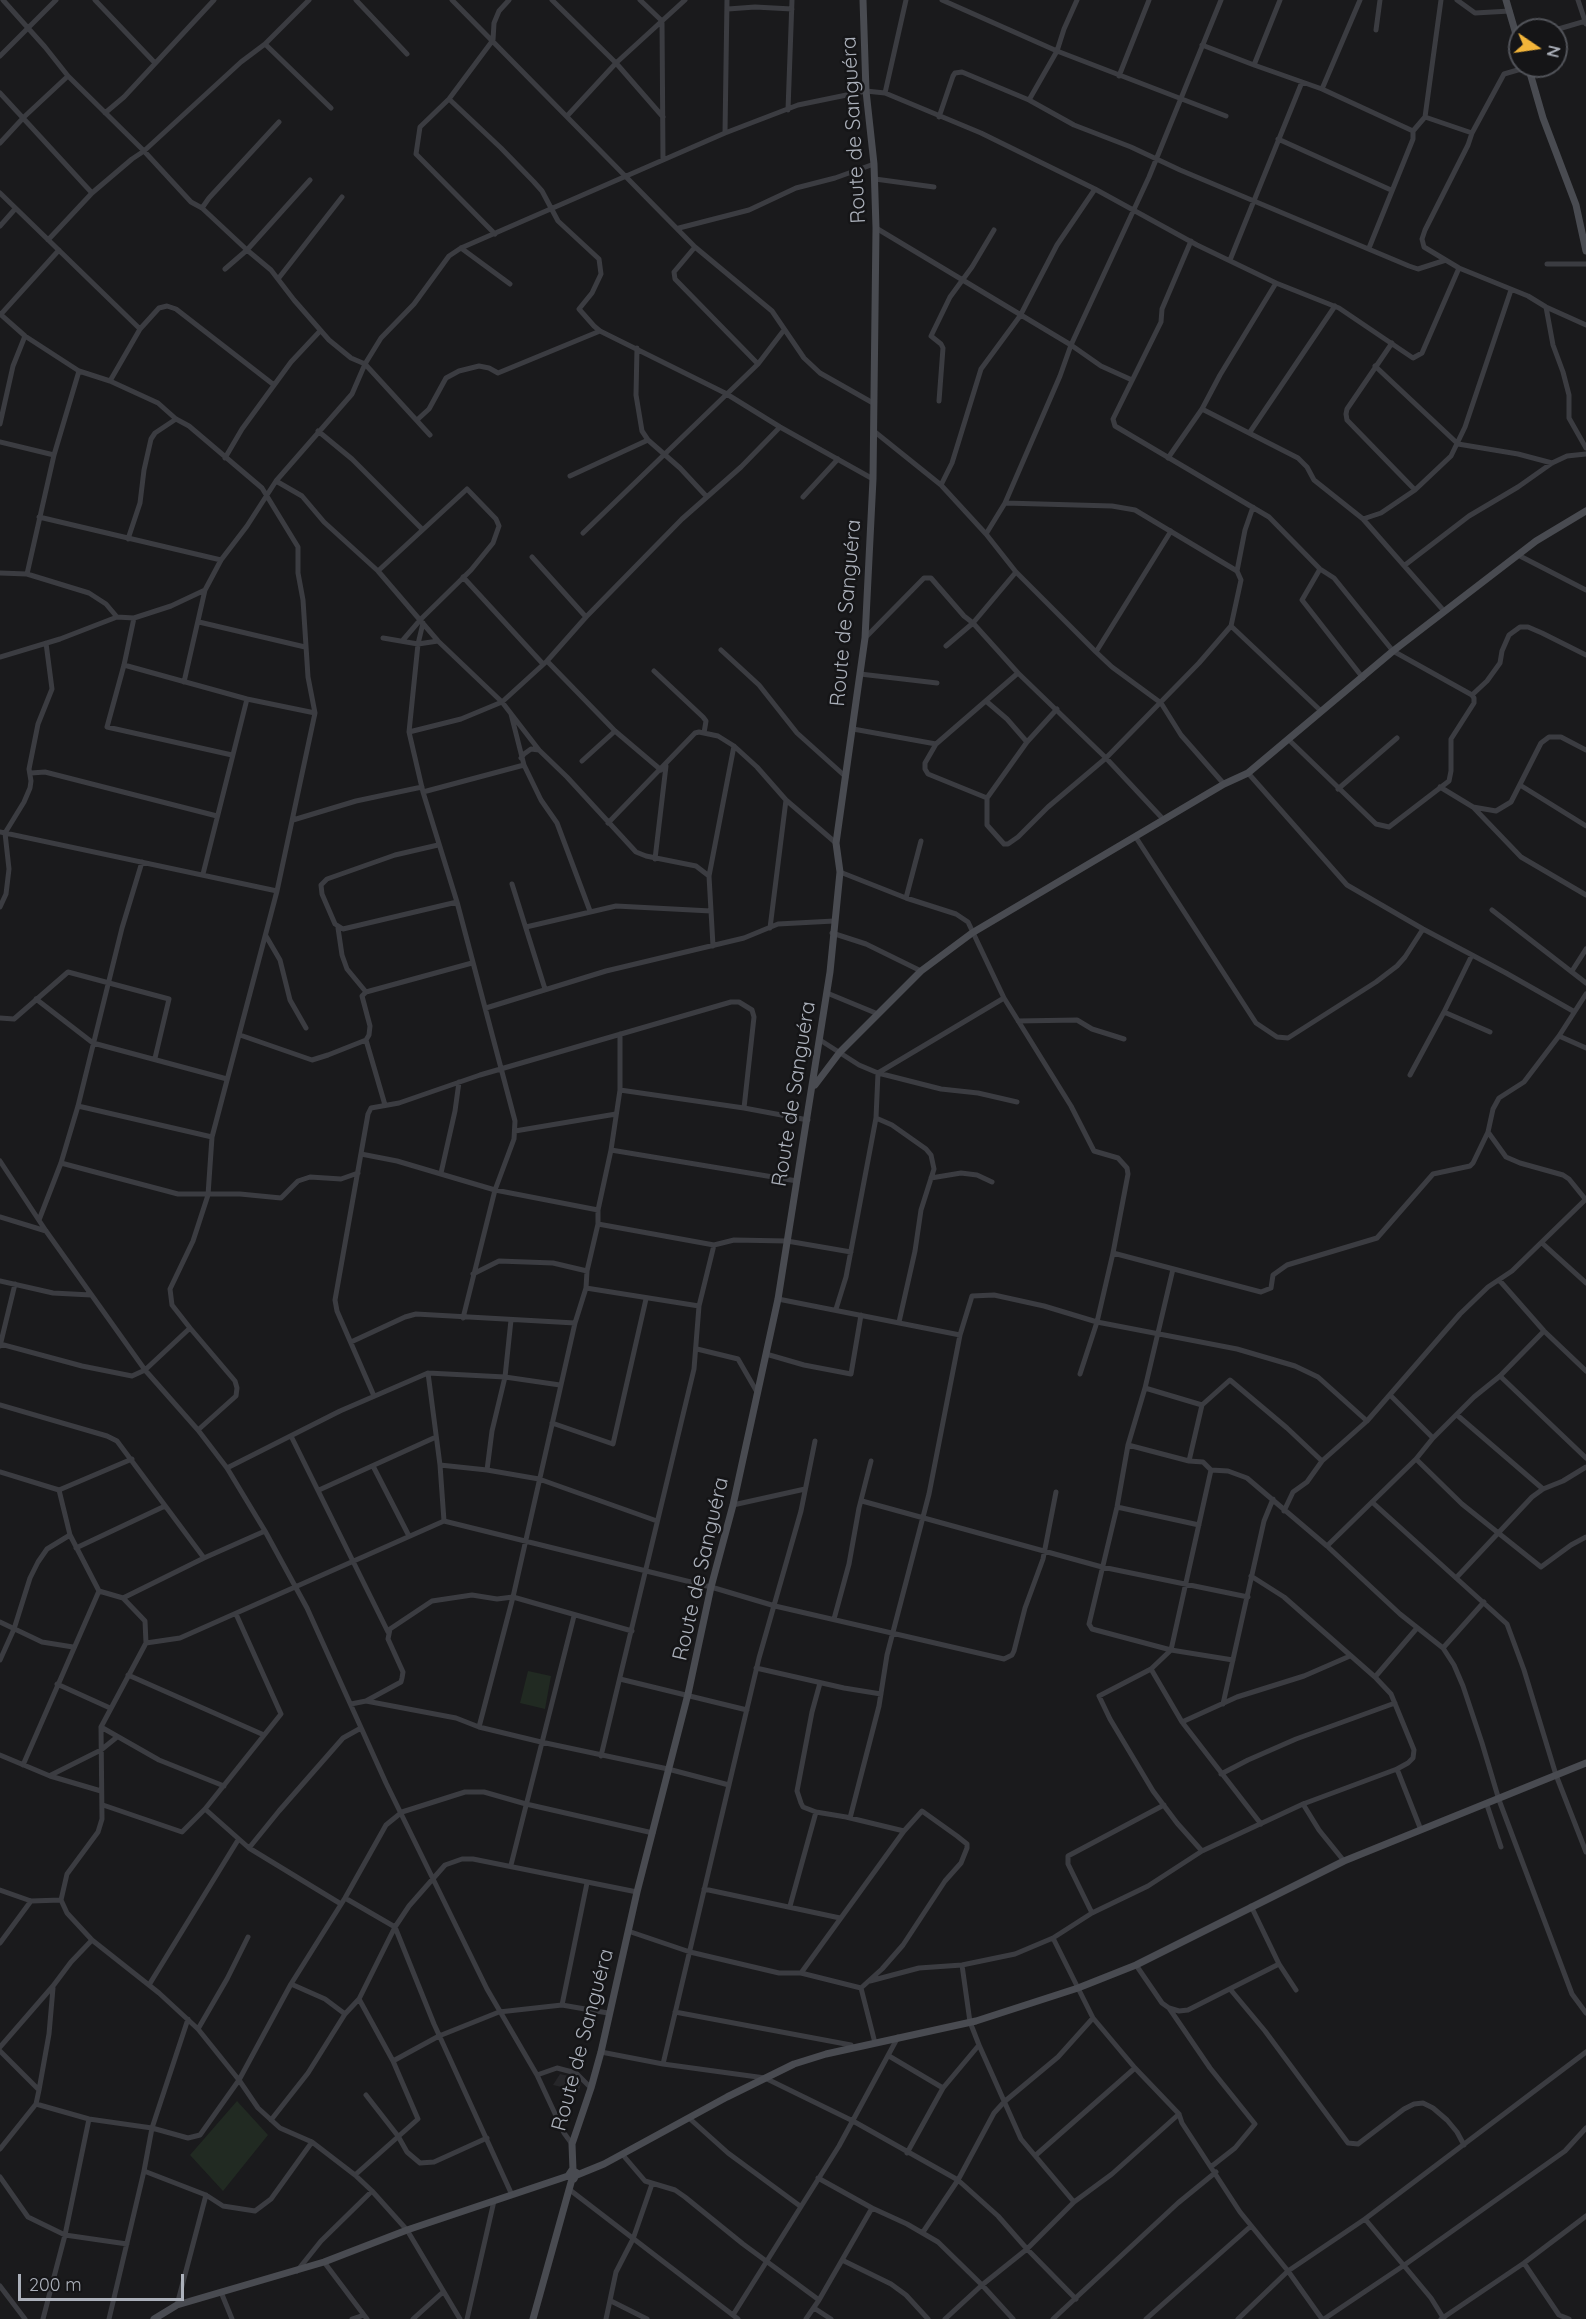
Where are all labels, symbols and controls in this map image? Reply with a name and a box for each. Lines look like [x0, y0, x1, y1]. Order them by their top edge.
north arrow [1508, 18, 1568, 78]
street label: Route de Sanguéra [837, 36, 871, 224]
text: N [1543, 44, 1565, 60]
street label: Route de Sanguéra [825, 519, 867, 707]
street label: Route de Sanguéra [767, 999, 821, 1189]
street label: Route de Sanguéra [668, 1475, 734, 1663]
street label: Route de Sanguéra [547, 1946, 619, 2134]
scale bar [21, 2262, 188, 2300]
text: 200 m [29, 2273, 82, 2296]

